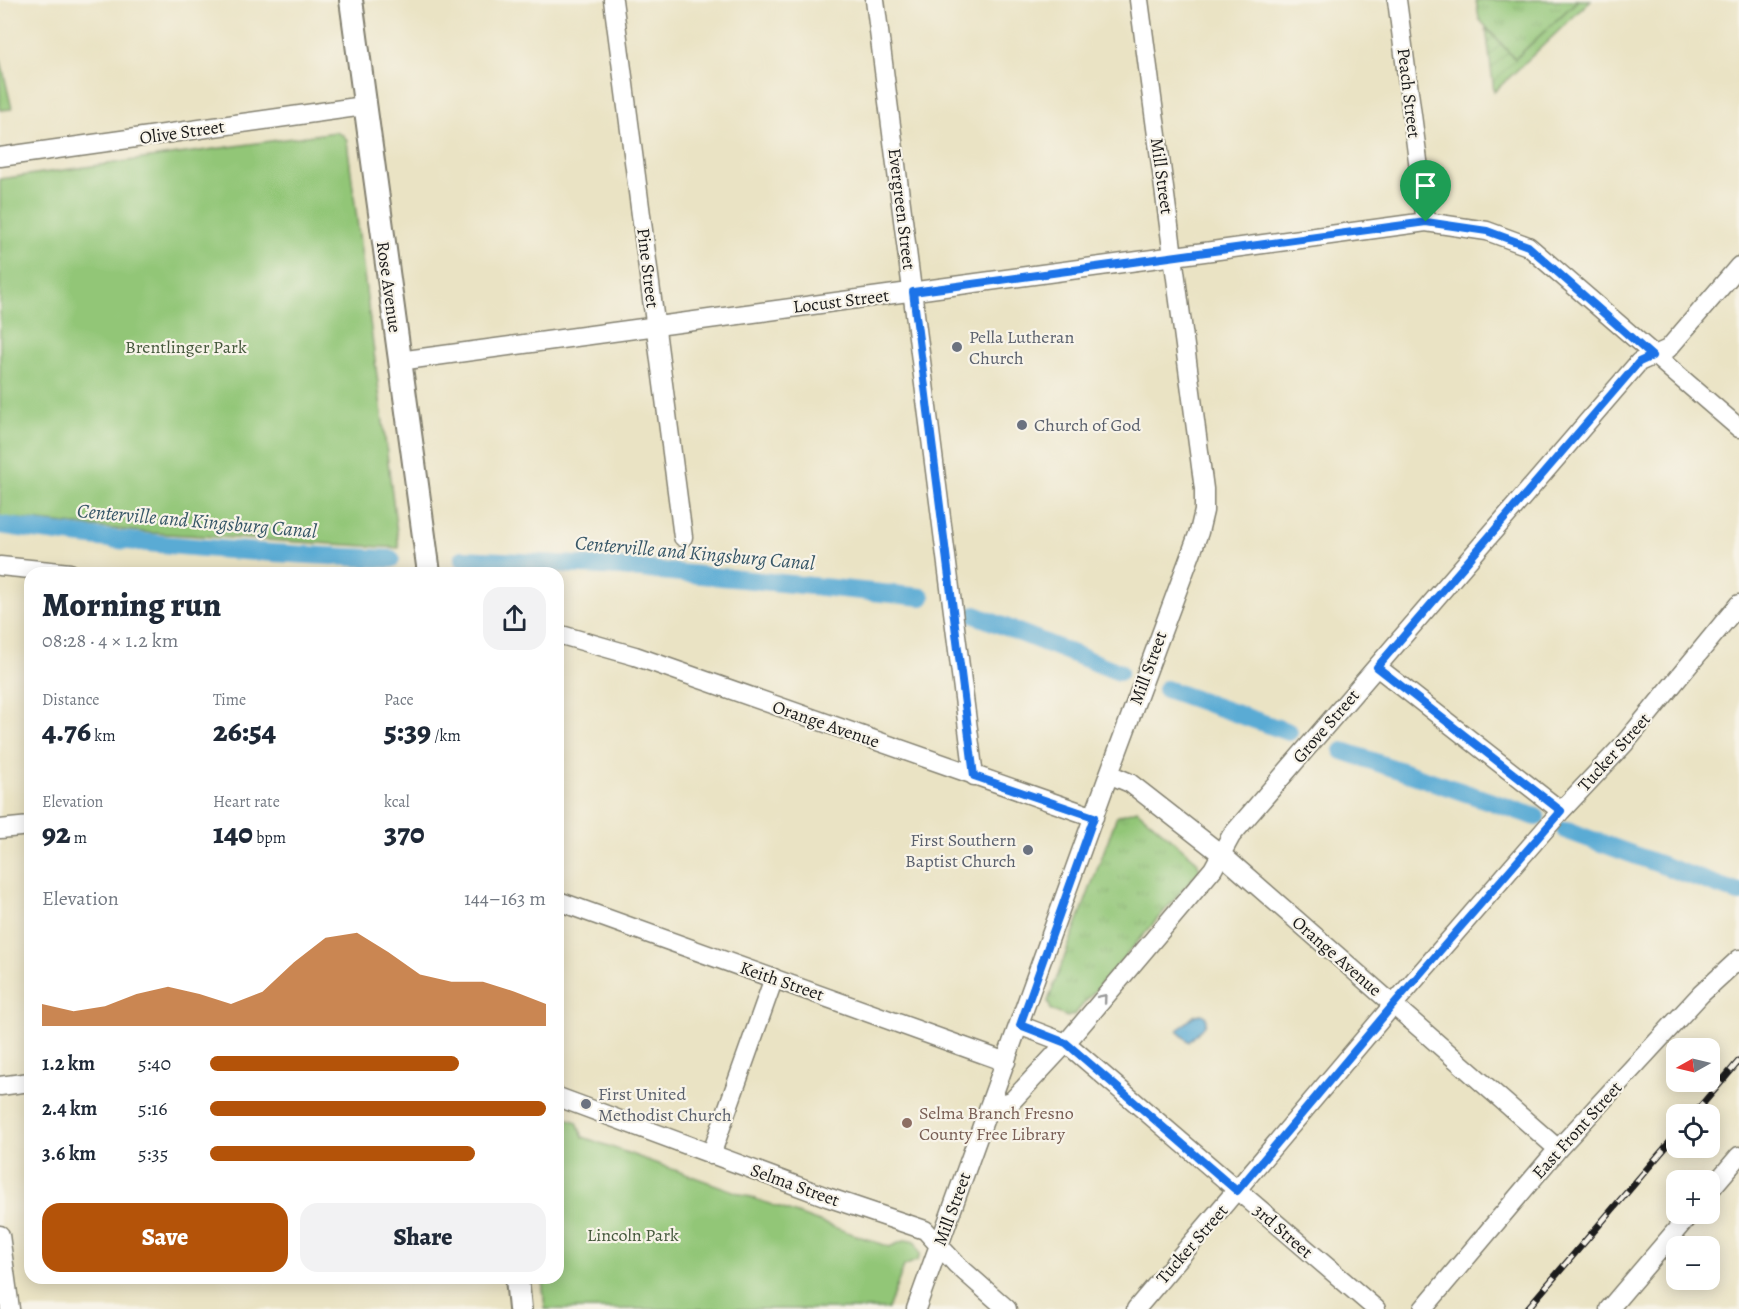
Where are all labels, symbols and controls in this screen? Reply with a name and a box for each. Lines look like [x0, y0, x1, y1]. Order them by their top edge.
street label: Peach Street [1392, 47, 1426, 139]
street label: Olive Street [138, 114, 226, 150]
street label: Mill Street [1145, 136, 1179, 216]
street label: Evergreen Street [883, 147, 921, 271]
pin [1400, 160, 1451, 222]
icon: arrive [1409, 169, 1442, 202]
street label: Pine Street [631, 227, 665, 310]
street label: Rose Avenue [371, 240, 407, 334]
street label: Locust Street [792, 283, 890, 319]
place label: Pella Lutheran Church [969, 325, 1074, 370]
park label: Brentlinger Park [125, 335, 247, 359]
marker: Pella Lutheran Church [950, 340, 964, 354]
place label: Church of God [1034, 413, 1141, 437]
marker: Church of God [1015, 418, 1029, 432]
water label: Centerville and Kingsburg Canal [76, 497, 318, 545]
water label: Centerville and Kingsburg Canal [574, 529, 816, 577]
text: Morning run [42, 582, 221, 627]
button: share [483, 587, 546, 650]
text: 08:28 · 4 × 1.2 km [42, 627, 178, 654]
street label: Mill Street [1124, 628, 1172, 708]
street label: Grove Street [1287, 684, 1365, 768]
text: Distance [42, 689, 99, 711]
text: Time [213, 689, 246, 711]
text: Pace [384, 689, 414, 711]
street label: Orange Avenue [769, 694, 883, 754]
street label: Tucker Street [1572, 708, 1656, 796]
text: 4.76 [42, 711, 91, 751]
text: 26:54 [213, 711, 276, 751]
text: 5:39 [384, 711, 431, 751]
text: km [91, 725, 116, 747]
text: /km [431, 725, 461, 747]
text: Elevation [42, 791, 103, 813]
text: Heart rate [213, 791, 280, 813]
text: kcal [384, 791, 410, 813]
text: 92 [42, 813, 71, 853]
text: 140 [213, 813, 253, 853]
text: 370 [384, 813, 425, 853]
text: m [71, 827, 87, 849]
text: bpm [253, 827, 286, 849]
place label: First Southern Baptist Church [905, 828, 1016, 873]
marker: First Southern Baptist Church [1021, 843, 1035, 857]
text: Elevation [42, 885, 119, 912]
text: 144–163 m [464, 885, 546, 912]
street label: Orange Avenue [1287, 910, 1387, 1002]
street label: Keith Street [737, 955, 827, 1007]
one-way arrow [1096, 994, 1107, 1005]
north arrow [1666, 1038, 1720, 1092]
map controls [1666, 1038, 1720, 1290]
text: 1.2 km [42, 1050, 95, 1077]
text: 5:40 [138, 1050, 171, 1077]
street label: East Front Street [1527, 1076, 1627, 1184]
place label: First United Methodist Church [598, 1082, 732, 1127]
text: 2.4 km [42, 1095, 97, 1122]
text: 5:16 [138, 1095, 167, 1122]
marker: First United Methodist Church [579, 1097, 593, 1111]
place label: Selma Branch Fresno County Free Library [919, 1101, 1074, 1146]
button: locate [1666, 1104, 1720, 1158]
marker: Selma Branch Fresno County Free Library [900, 1116, 914, 1130]
text: 3.6 km [42, 1140, 96, 1167]
text: 5:35 [138, 1140, 168, 1167]
street label: Selma Street [747, 1158, 843, 1212]
street label: Mill Street [928, 1169, 976, 1249]
button: + [1666, 1170, 1720, 1224]
street label: 3rd Street [1248, 1198, 1318, 1264]
street label: Tucker Street [1151, 1199, 1233, 1289]
button: Save [42, 1203, 288, 1272]
button: Share [300, 1203, 546, 1272]
park label: Lincoln Park [587, 1223, 679, 1247]
button: − [1666, 1236, 1720, 1290]

